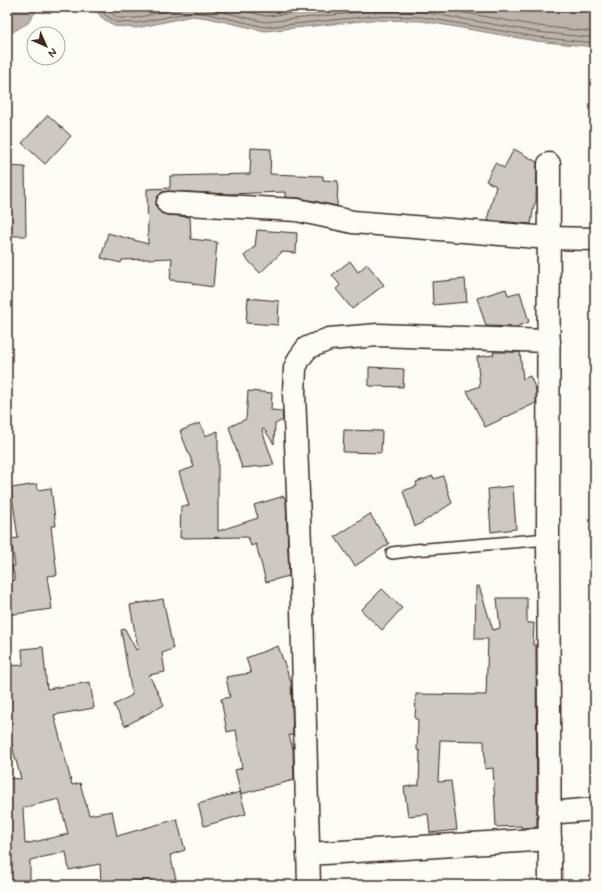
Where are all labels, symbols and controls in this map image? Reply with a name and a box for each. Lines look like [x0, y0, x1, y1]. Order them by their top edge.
north arrow [26, 26, 66, 66]
text: N [45, 45, 60, 60]

